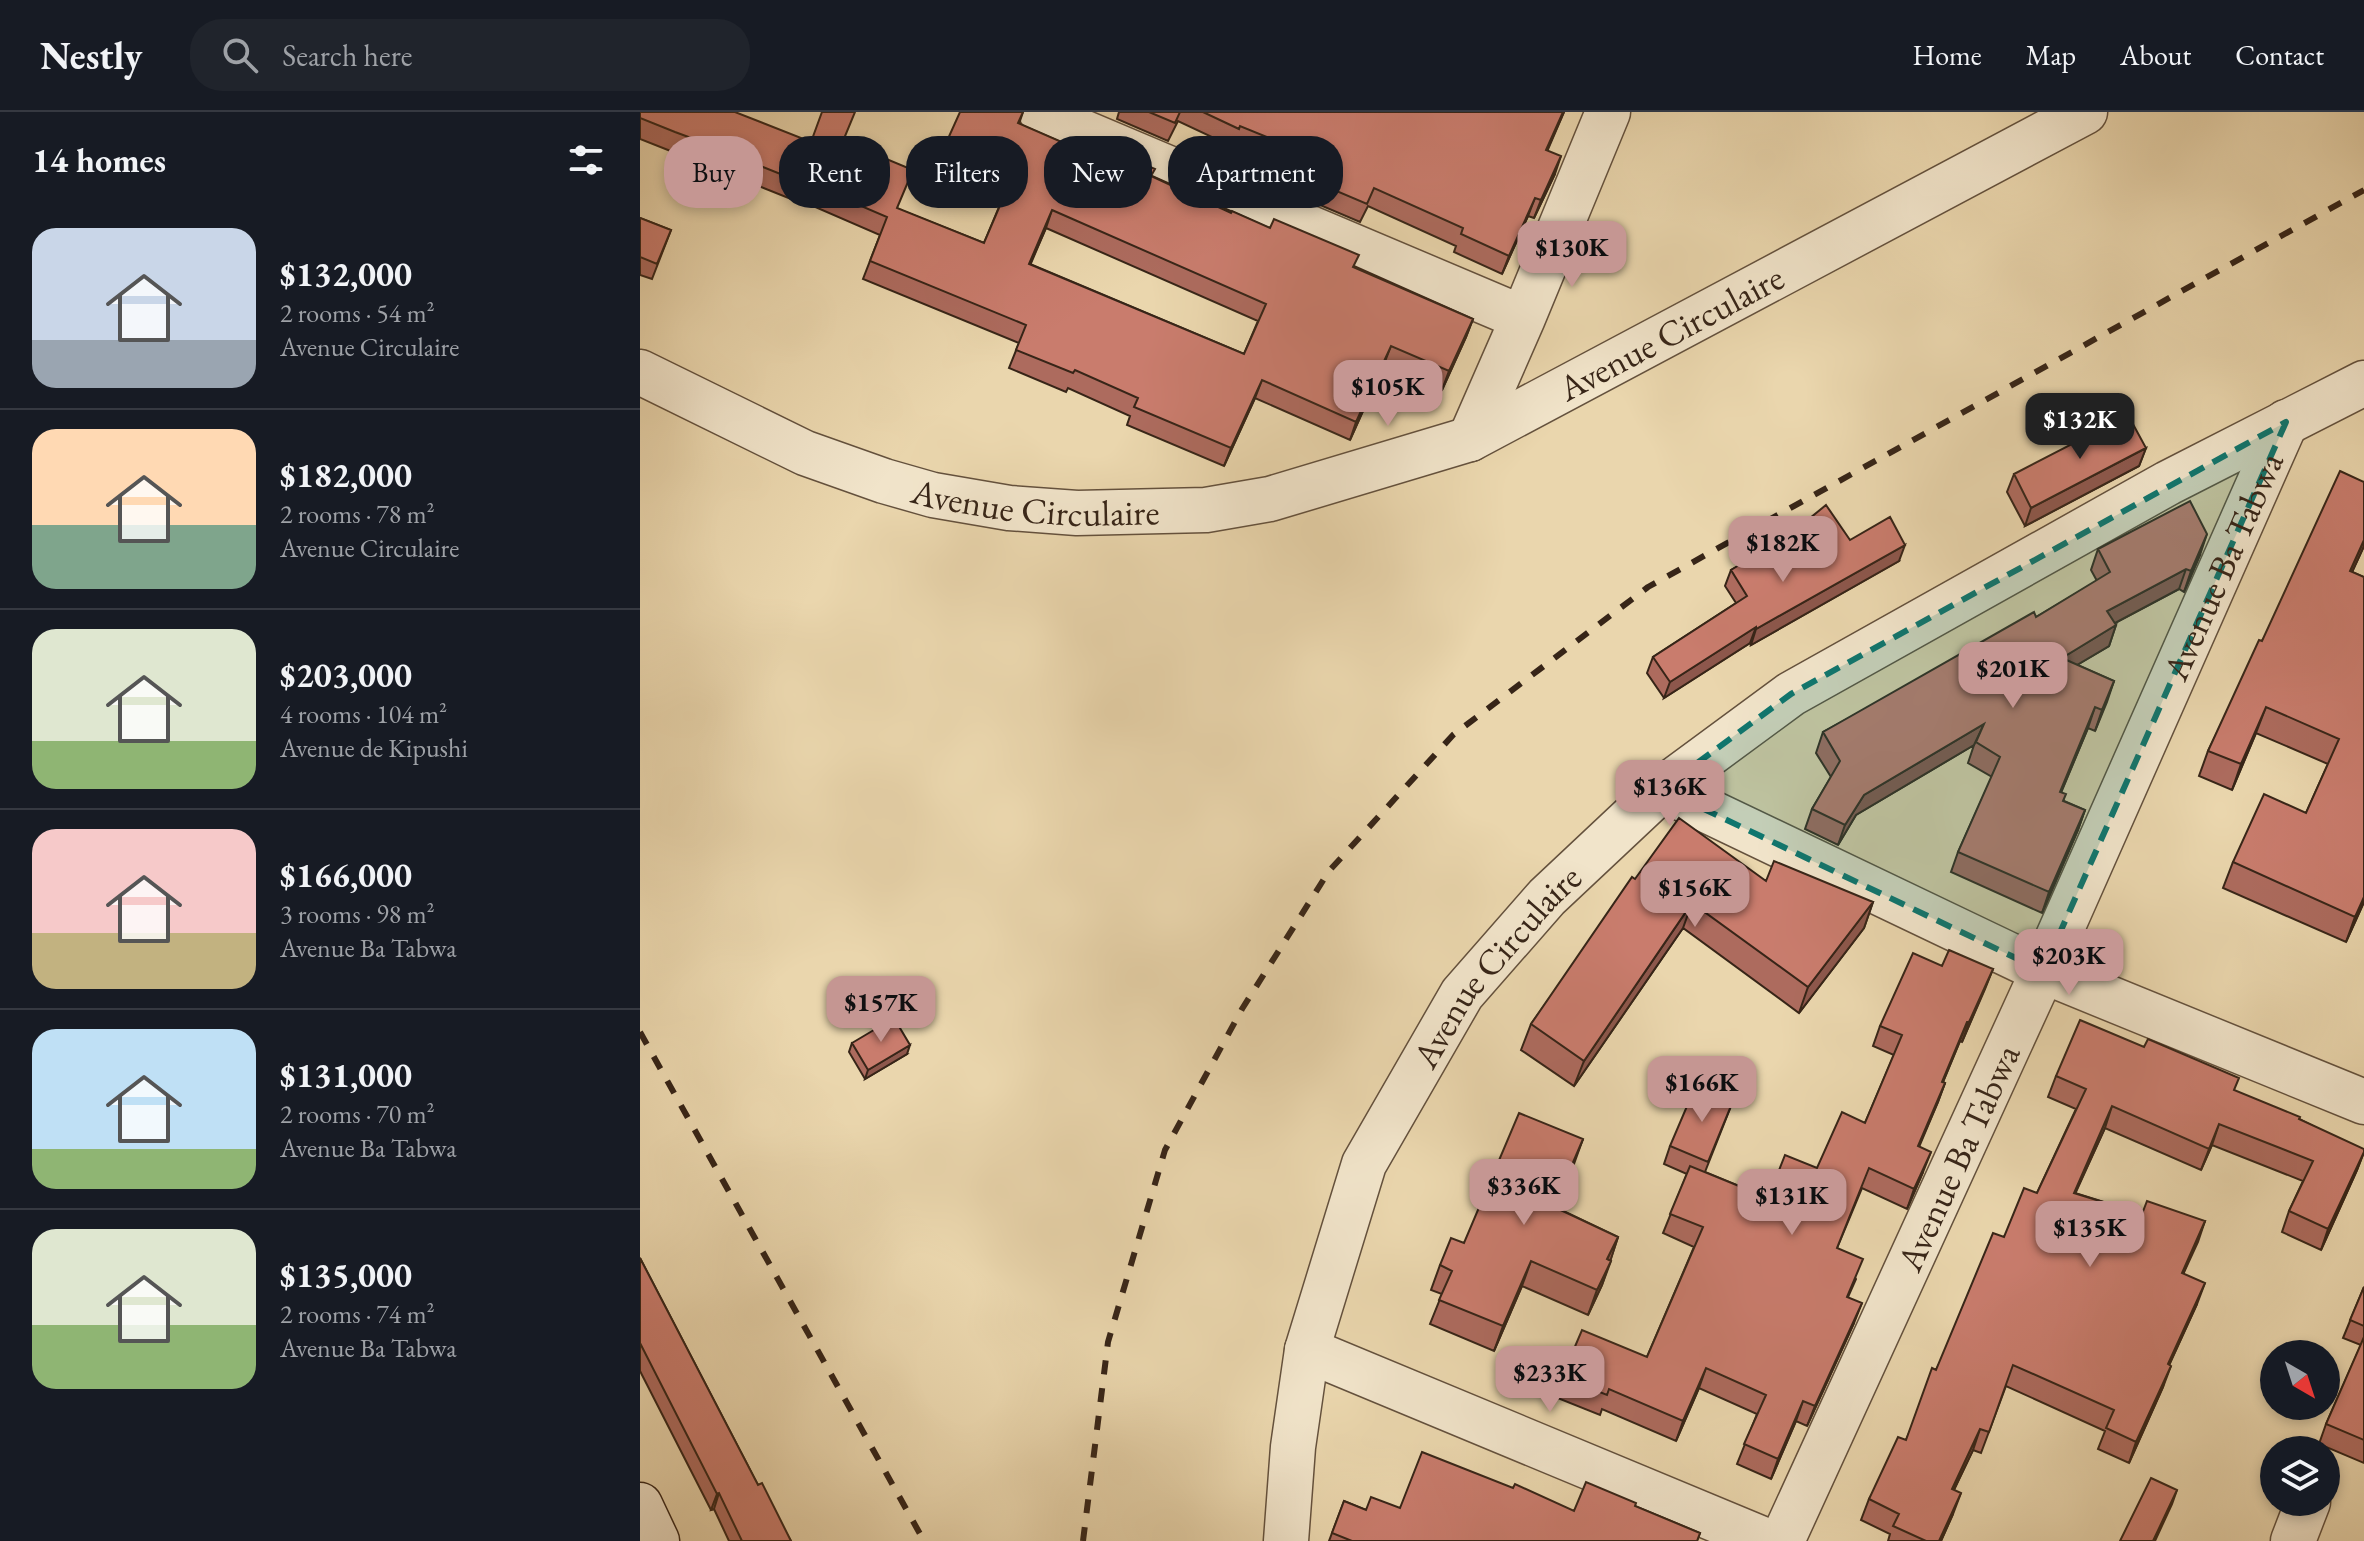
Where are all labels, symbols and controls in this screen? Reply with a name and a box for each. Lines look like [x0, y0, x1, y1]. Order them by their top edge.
search box [190, 19, 750, 91]
text: Nestly [40, 31, 142, 80]
icon: search [218, 33, 262, 77]
text: Search here [282, 36, 412, 75]
text: Home [1912, 37, 1982, 73]
text: Map [2026, 37, 2076, 73]
text: About [2120, 37, 2191, 73]
text: Contact [2235, 37, 2324, 73]
chip: Buy [664, 136, 763, 208]
chip: Rent [779, 136, 890, 208]
chip: Filters [906, 136, 1028, 208]
chip: New [1044, 136, 1152, 208]
chip: Apartment [1168, 136, 1343, 208]
text: 14 homes [32, 138, 166, 182]
icon: filters [564, 138, 608, 182]
pin: $130K [1516, 221, 1628, 289]
text: $130K [1535, 230, 1609, 264]
text: $132,000 [280, 252, 412, 296]
street label: Avenue Circulaire [1549, 253, 1792, 412]
icon: home [96, 260, 192, 356]
text: 2 rooms · 54 m² [280, 296, 435, 330]
text: Avenue Circulaire [280, 330, 459, 364]
pin: $105K [1332, 360, 1444, 428]
text: $105K [1351, 369, 1425, 403]
pin: $132K [2024, 393, 2136, 461]
text: $132K [2043, 402, 2117, 436]
street label: Avenue Ba Tabwa [2151, 444, 2294, 688]
text: $182,000 [280, 453, 412, 497]
icon: home [96, 461, 192, 557]
street label: Avenue Circulaire [906, 466, 1160, 537]
text: 2 rooms · 78 m² [280, 497, 435, 531]
pin: $182K [1727, 516, 1839, 584]
text: $182K [1746, 525, 1820, 559]
text: Avenue Circulaire [280, 531, 459, 565]
pin: $201K [1957, 642, 2069, 710]
text: $201K [1976, 651, 2050, 685]
text: $203,000 [280, 653, 412, 697]
icon: home [96, 661, 192, 757]
text: 4 rooms · 104 m² [280, 697, 447, 731]
text: Avenue de Kipushi [280, 731, 468, 765]
pin: $136K [1614, 760, 1726, 828]
text: $136K [1633, 769, 1707, 803]
text: $166,000 [280, 853, 412, 897]
street label: Avenue Circulaire [1401, 854, 1591, 1077]
icon: home [96, 861, 192, 957]
pin: $156K [1639, 861, 1751, 929]
text: $156K [1658, 870, 1732, 904]
text: 3 rooms · 98 m² [280, 897, 435, 931]
pin: $203K [2013, 929, 2125, 997]
text: Avenue Ba Tabwa [280, 931, 457, 965]
text: $203K [2032, 938, 2106, 972]
pin: $157K [825, 976, 937, 1044]
text: $157K [844, 985, 918, 1019]
street label: Avenue Ba Tabwa [1885, 1036, 2030, 1279]
text: $131,000 [280, 1053, 412, 1097]
pin: $166K [1646, 1056, 1758, 1124]
icon: home [96, 1061, 192, 1157]
text: $166K [1665, 1065, 1739, 1099]
text: 2 rooms · 70 m² [280, 1097, 435, 1131]
text: Avenue Ba Tabwa [280, 1131, 457, 1165]
pin: $336K [1468, 1159, 1580, 1227]
text: $336K [1487, 1168, 1561, 1202]
pin: $131K [1736, 1169, 1848, 1237]
text: $131K [1755, 1178, 1829, 1212]
pin: $135K [2034, 1201, 2146, 1269]
text: $135K [2053, 1210, 2127, 1244]
text: $135,000 [280, 1253, 412, 1297]
icon: home [96, 1261, 192, 1357]
text: 2 rooms · 74 m² [280, 1297, 435, 1331]
text: Avenue Ba Tabwa [280, 1331, 457, 1365]
north arrow [2260, 1340, 2340, 1420]
map controls [2260, 1340, 2340, 1516]
pin: $233K [1494, 1346, 1606, 1414]
text: $233K [1513, 1355, 1587, 1389]
button: layers [2260, 1436, 2340, 1516]

